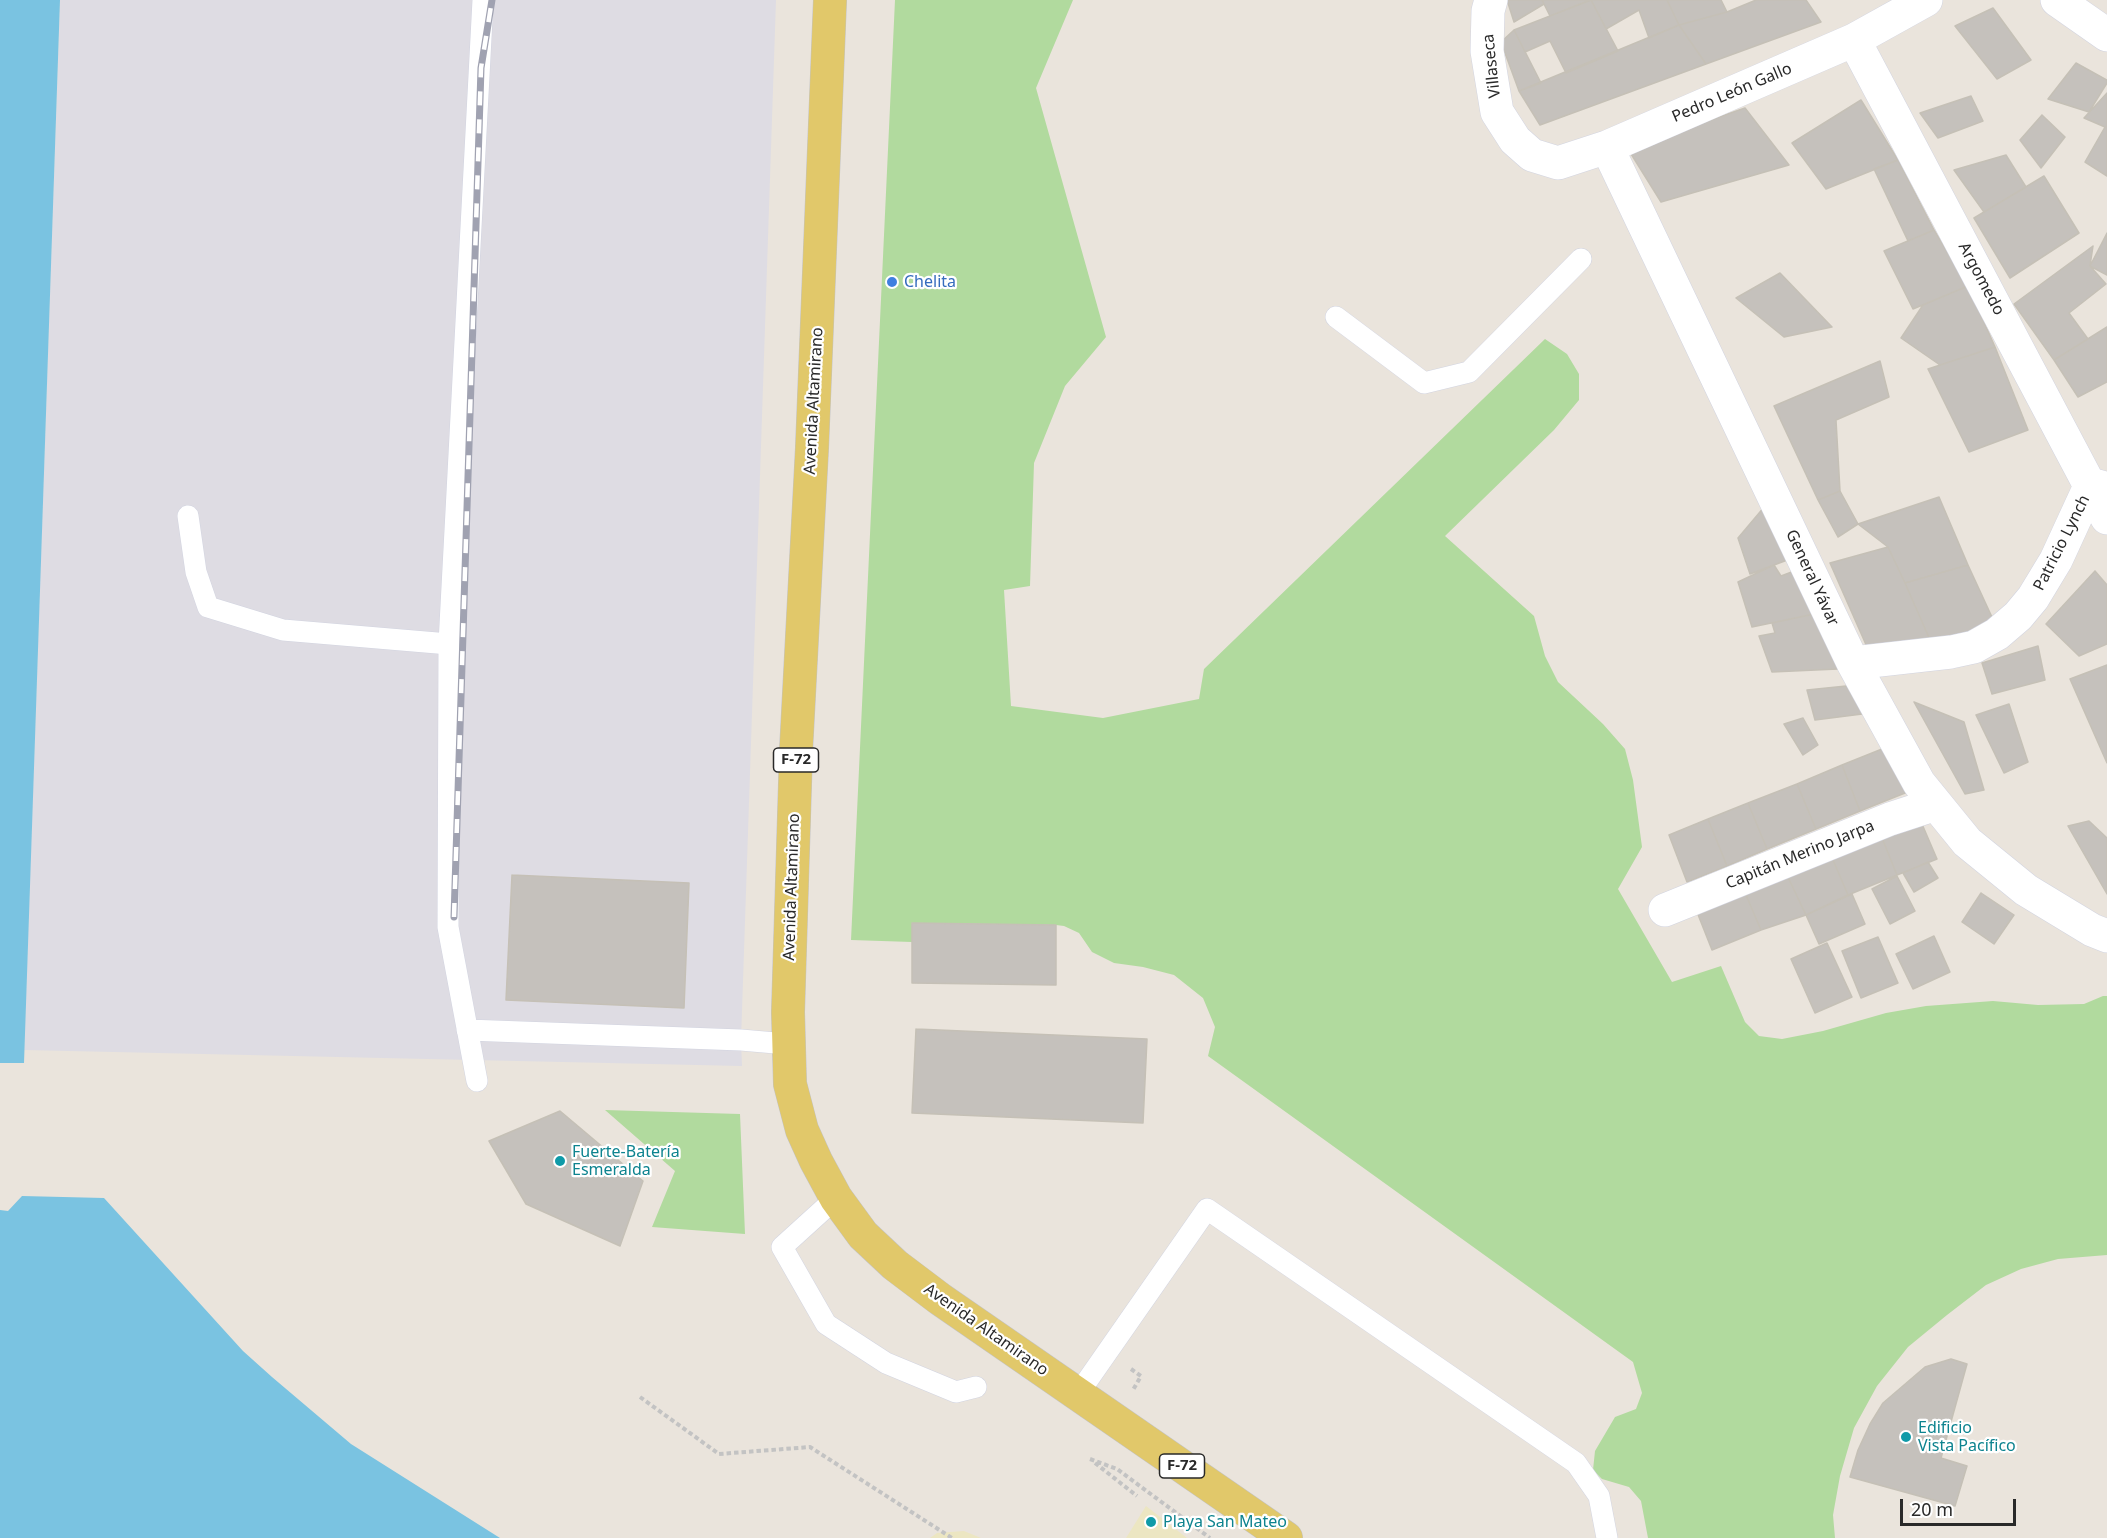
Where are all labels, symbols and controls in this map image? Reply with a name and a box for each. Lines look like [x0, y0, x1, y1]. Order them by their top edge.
street label: Villaseca [1479, 33, 1505, 99]
street label: Pedro León Gallo [1669, 59, 1795, 127]
street label: Argomedo [1954, 239, 2008, 319]
place label: Chelita [904, 272, 956, 292]
marker: Chelita [885, 275, 899, 289]
street label: Avenida Altamirano [801, 327, 827, 475]
street label: Patricio Lynch [2030, 492, 2094, 594]
street label: General Yávar [1781, 527, 1843, 629]
road number: F-72 [774, 748, 818, 772]
street label: Avenida Altamirano [780, 813, 804, 961]
street label: Capitán Merino Jarpa [1723, 816, 1877, 894]
place label: Fuerte-Batería Esmeralda [572, 1142, 680, 1180]
marker: Fuerte-Batería Esmeralda [553, 1154, 567, 1168]
street label: Avenida Altamirano [920, 1280, 1052, 1380]
place label: Edificio Vista Pacífico [1918, 1418, 2016, 1456]
marker: Edificio Vista Pacífico [1899, 1430, 1913, 1444]
road number: F-72 [1160, 1454, 1204, 1478]
scale bar [1903, 1487, 2018, 1525]
text: 20 m [1911, 1497, 1953, 1521]
place label: Playa San Mateo [1163, 1512, 1287, 1532]
marker: Playa San Mateo [1144, 1515, 1158, 1529]

